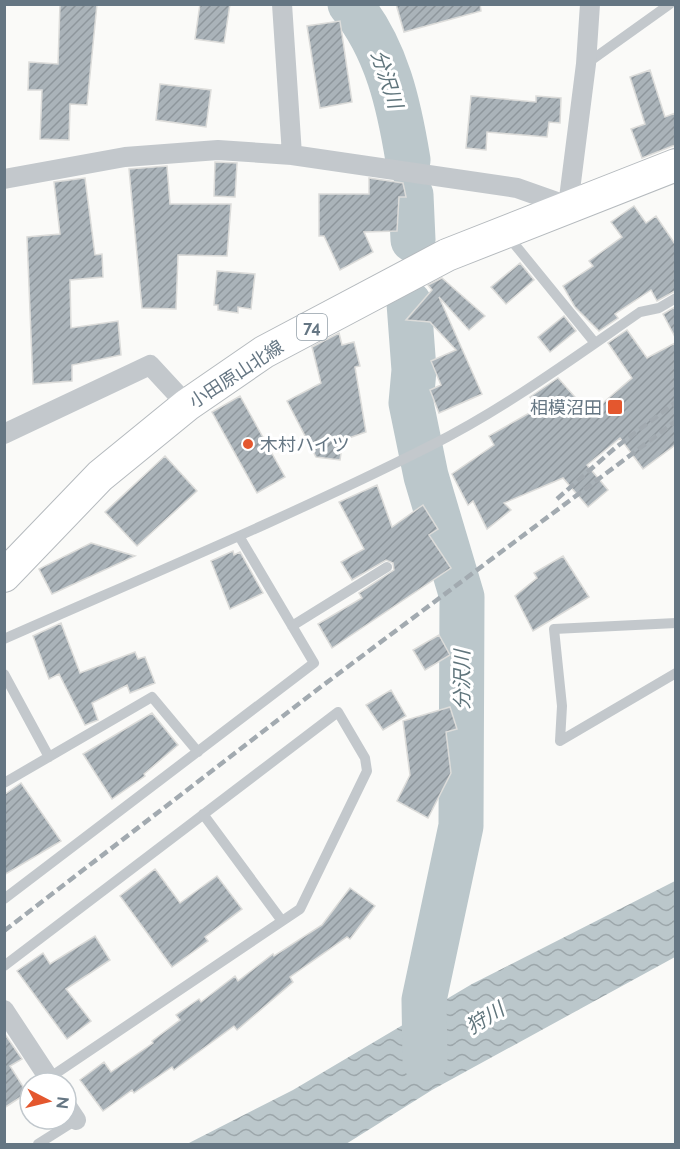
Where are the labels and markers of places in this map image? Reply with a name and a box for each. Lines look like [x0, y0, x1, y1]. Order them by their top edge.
place label: 相模沼田 [530, 397, 602, 418]
marker: 相模沼田 [606, 398, 624, 416]
place label: 木村ハイツ [260, 434, 350, 455]
marker: 木村ハイツ [241, 437, 255, 451]

